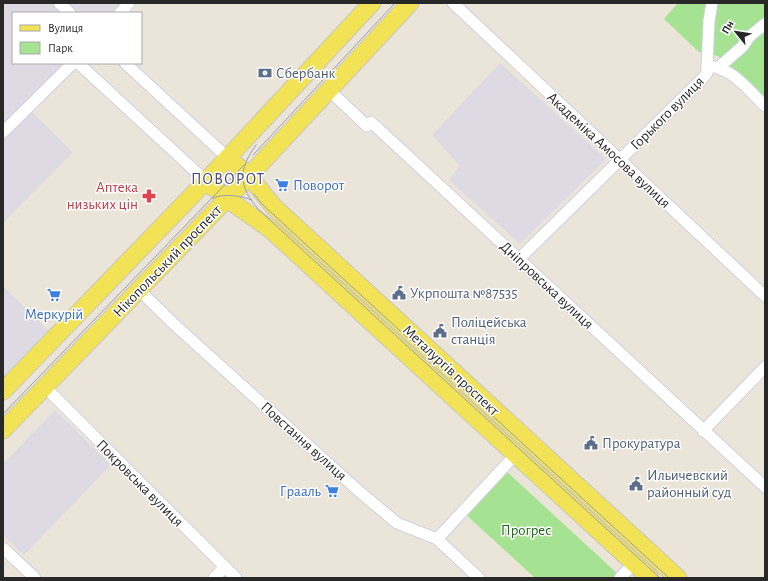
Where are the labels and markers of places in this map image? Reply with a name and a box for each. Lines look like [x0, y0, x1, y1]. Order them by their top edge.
bank icon: Сбербанк [257, 65, 273, 81]
place label: Сбербанк [276, 66, 336, 81]
supermarket icon: Поворот [274, 177, 290, 193]
place label: Поворот [293, 178, 345, 193]
place label: Аптека низьких цін [67, 180, 138, 212]
pharmacy icon: Аптека низьких цін [141, 188, 157, 204]
public building icon: Укрпошта №87535 [391, 285, 407, 301]
place label: Укрпошта №87535 [410, 286, 517, 301]
supermarket icon: Меркурій [46, 287, 62, 303]
place label: Меркурій [25, 307, 83, 322]
place label: Поліцейська станція [451, 315, 527, 347]
public building icon: Поліцейська станція [432, 323, 448, 339]
public building icon: Прокуратура [583, 435, 599, 451]
place label: Прокуратура [602, 436, 681, 451]
place label: Ильичевский районный суд [647, 468, 731, 500]
public building icon: Ильичевский районный суд [628, 476, 644, 492]
supermarket icon: Грааль [324, 483, 340, 499]
place label: Грааль [280, 484, 322, 499]

